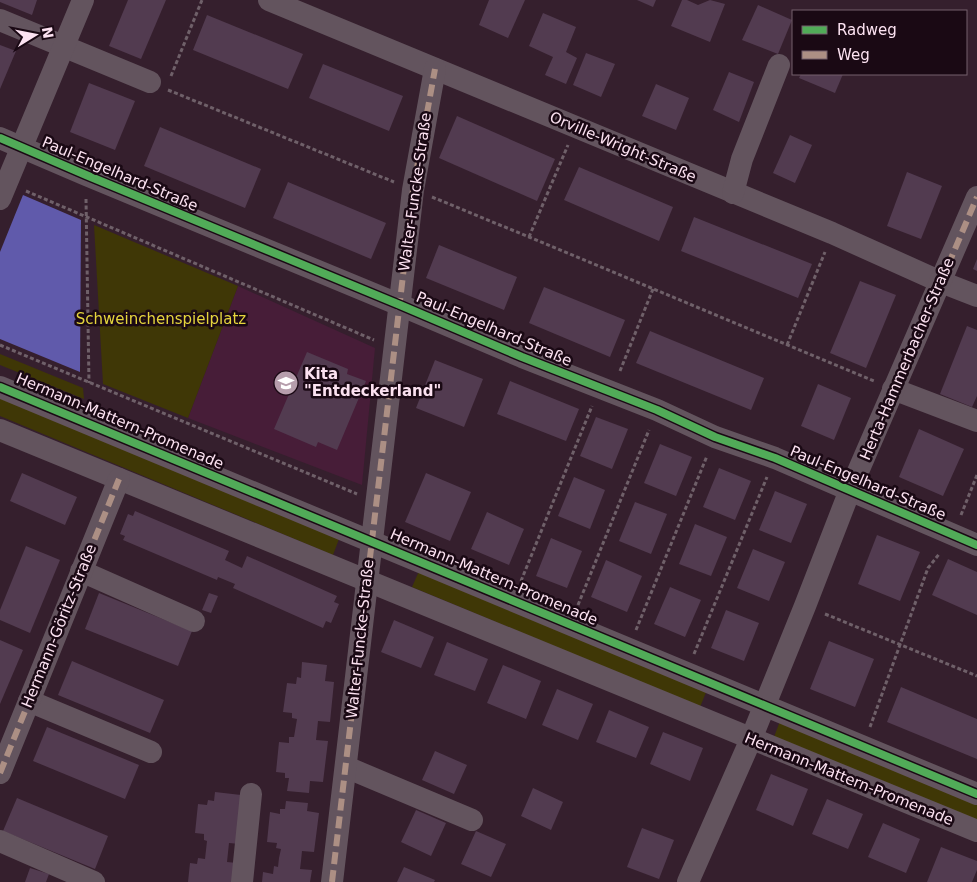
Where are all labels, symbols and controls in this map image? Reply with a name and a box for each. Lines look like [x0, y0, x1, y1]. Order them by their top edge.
north arrow [10, 10, 60, 60]
legend [792, 10, 967, 75]
text: Radweg [837, 21, 897, 39]
text: N [39, 26, 57, 40]
text: Weg [837, 46, 870, 64]
street label: Orville-Wright-Straße [547, 108, 699, 186]
street label: Walter-Funcke-Straße [395, 111, 435, 273]
street label: Paul-Engelhard-Straße [39, 133, 201, 215]
street label: Herta-Hammerbacher-Straße [856, 255, 958, 463]
street label: Paul-Engelhard-Straße [413, 288, 575, 370]
park label: Schweinchenspielplatz [76, 310, 246, 328]
place label: Kita "Entdeckerland" [304, 365, 441, 400]
street label: Hermann-Mattern-Promenade [14, 369, 226, 473]
school or university icon: Kita "Entdeckerland" [273, 370, 299, 396]
street label: Paul-Engelhard-Straße [787, 442, 949, 524]
street label: Hermann-Mattern-Promenade [388, 525, 600, 629]
street label: Hermann-Göritz-Straße [18, 542, 100, 710]
street label: Walter-Funcke-Straße [343, 558, 377, 720]
street label: Hermann-Mattern-Promenade [742, 729, 956, 829]

